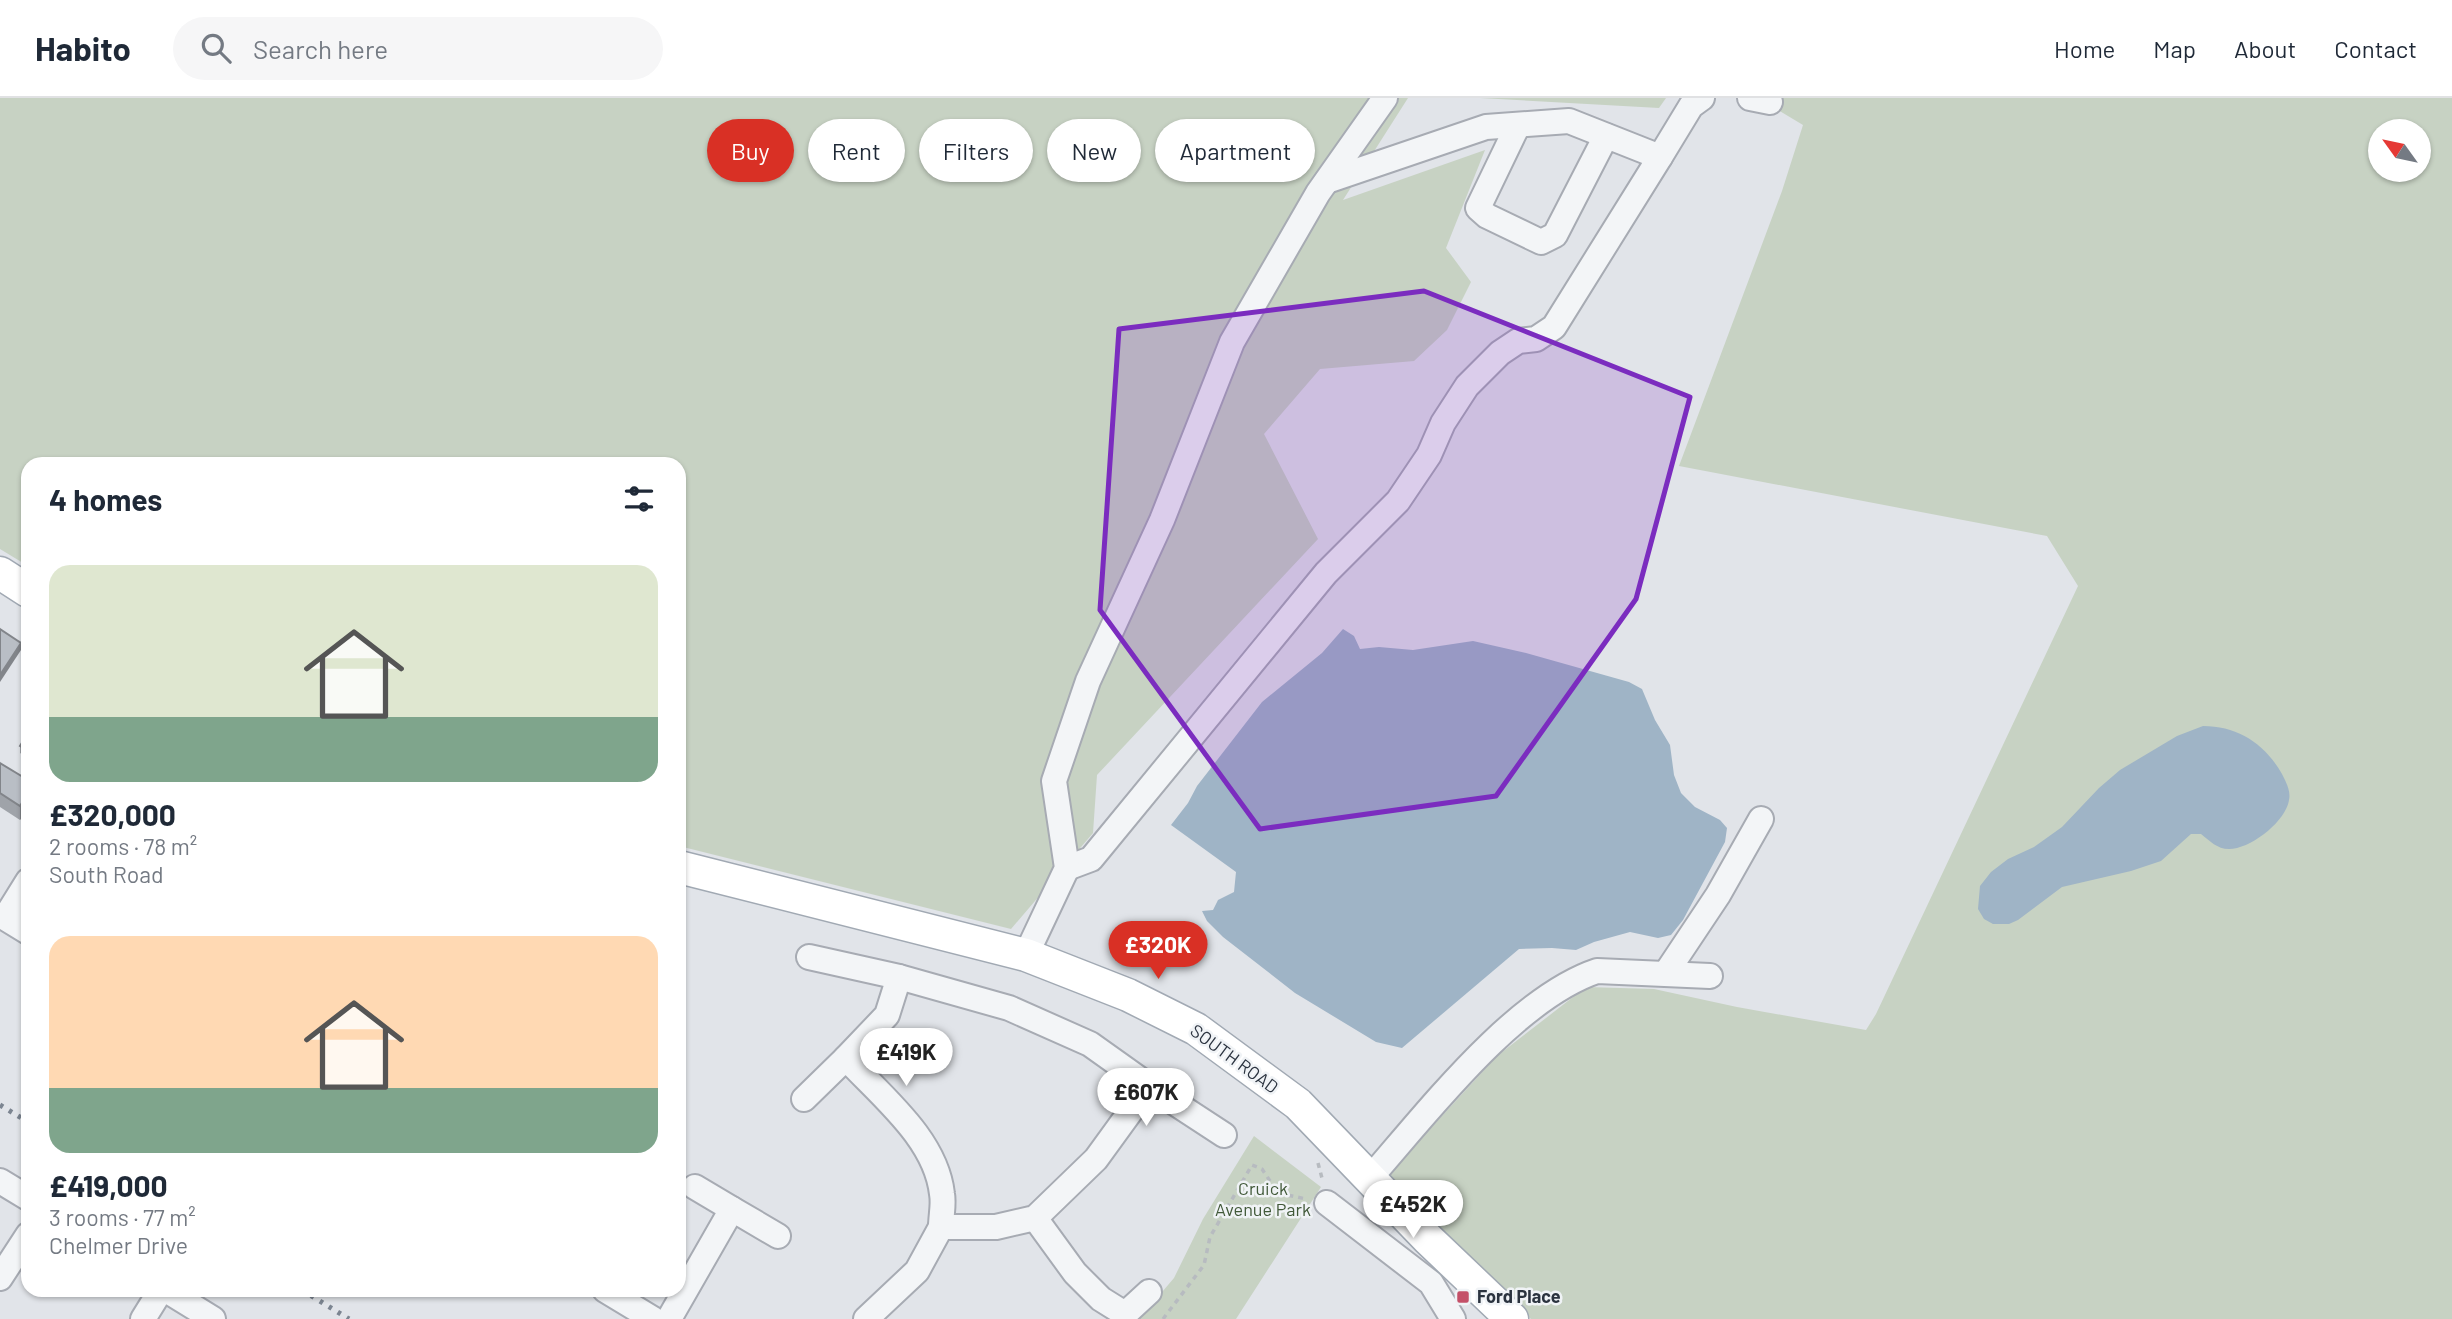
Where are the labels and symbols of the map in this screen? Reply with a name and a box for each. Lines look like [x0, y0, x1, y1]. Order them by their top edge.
north arrow [2368, 119, 2431, 182]
pin: £320K [1109, 922, 1207, 981]
street label: SOUTH ROAD [1186, 1019, 1283, 1097]
pin: £419K [857, 1028, 955, 1088]
pin: £607K [1097, 1068, 1195, 1128]
park label: Cruick Avenue Park [1215, 1177, 1311, 1220]
pin: £452K [1364, 1180, 1462, 1240]
place label: Ford Place [1477, 1285, 1561, 1307]
marker: Ford Place [1455, 1289, 1471, 1305]

